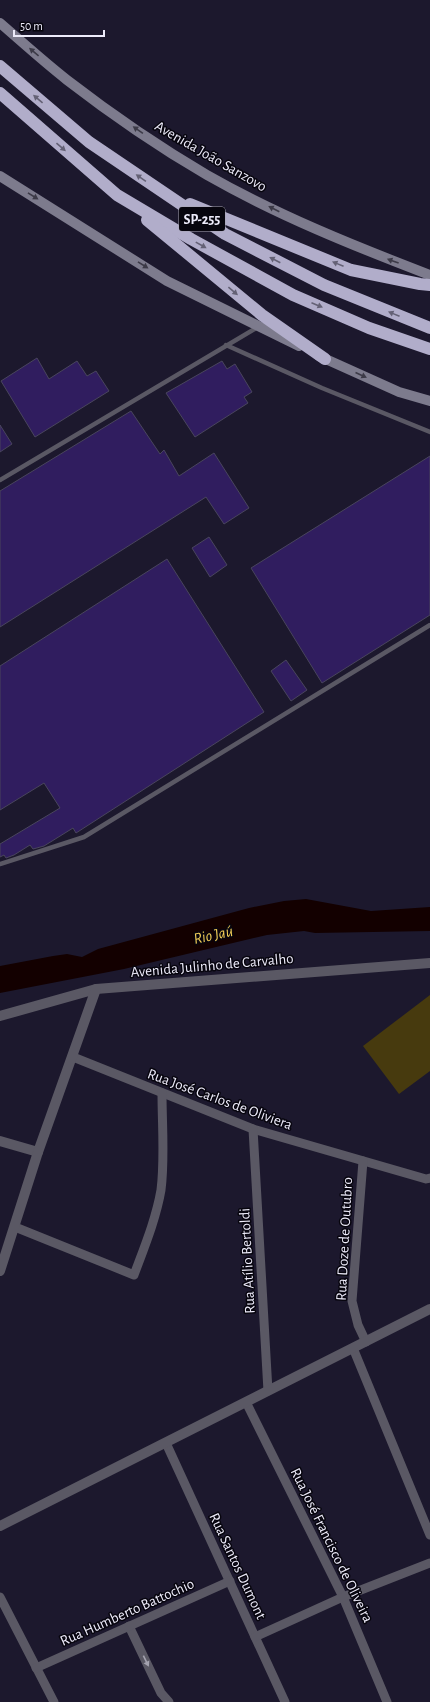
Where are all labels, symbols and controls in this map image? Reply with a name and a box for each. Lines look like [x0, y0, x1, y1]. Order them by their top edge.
scale bar [14, 12, 104, 38]
text: 50 m [20, 20, 43, 32]
one-way arrow [29, 48, 39, 57]
one-way arrow [32, 95, 43, 104]
street label: Avenida João Sanzovo [152, 118, 269, 195]
one-way arrow [132, 126, 143, 134]
one-way arrow [56, 142, 66, 151]
one-way arrow [136, 174, 146, 182]
one-way arrow [27, 193, 39, 200]
one-way arrow [268, 206, 280, 213]
road number: SP-255 [179, 207, 225, 231]
one-way arrow [196, 241, 207, 248]
one-way arrow [270, 257, 281, 264]
one-way arrow [387, 257, 399, 263]
one-way arrow [331, 261, 343, 267]
one-way arrow [137, 262, 149, 269]
one-way arrow [228, 287, 239, 296]
one-way arrow [311, 302, 322, 308]
one-way arrow [388, 311, 399, 317]
one-way arrow [355, 372, 367, 378]
water label: Rio Jaú [192, 923, 234, 947]
street label: Avenida Julinho de Carvalho [130, 951, 294, 980]
street label: Rua José Carlos de Oliviera [145, 1066, 294, 1133]
street label: Rua Doze de Outubro [334, 1177, 355, 1301]
street label: Rua Atílio Bertoldi [237, 1208, 258, 1314]
street label: Rua José Francisco de Oliveira [288, 1466, 376, 1625]
street label: Rua Santos Dumont [206, 1511, 269, 1622]
street label: Rua Humberto Battochio [58, 1576, 196, 1649]
one-way arrow [143, 1655, 149, 1666]

